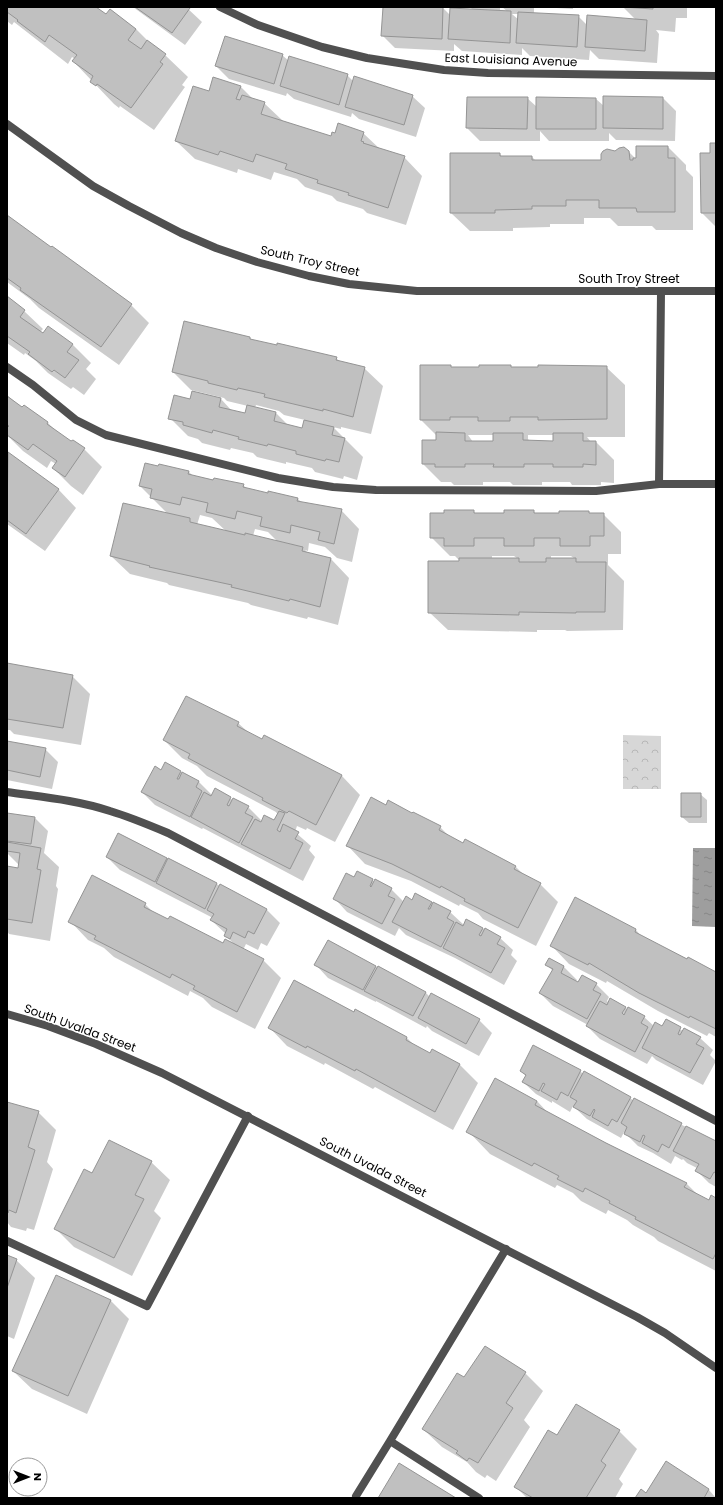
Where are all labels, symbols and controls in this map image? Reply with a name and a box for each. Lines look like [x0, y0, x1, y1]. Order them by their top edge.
street label: East Louisiana Avenue [444, 49, 578, 70]
street label: South Troy Street [259, 241, 361, 280]
street label: South Troy Street [578, 270, 680, 287]
street label: South Uvalda Street [22, 999, 139, 1056]
street label: South Uvalda Street [317, 1132, 430, 1201]
north arrow [8, 1457, 48, 1497]
text: N [30, 1473, 46, 1481]

